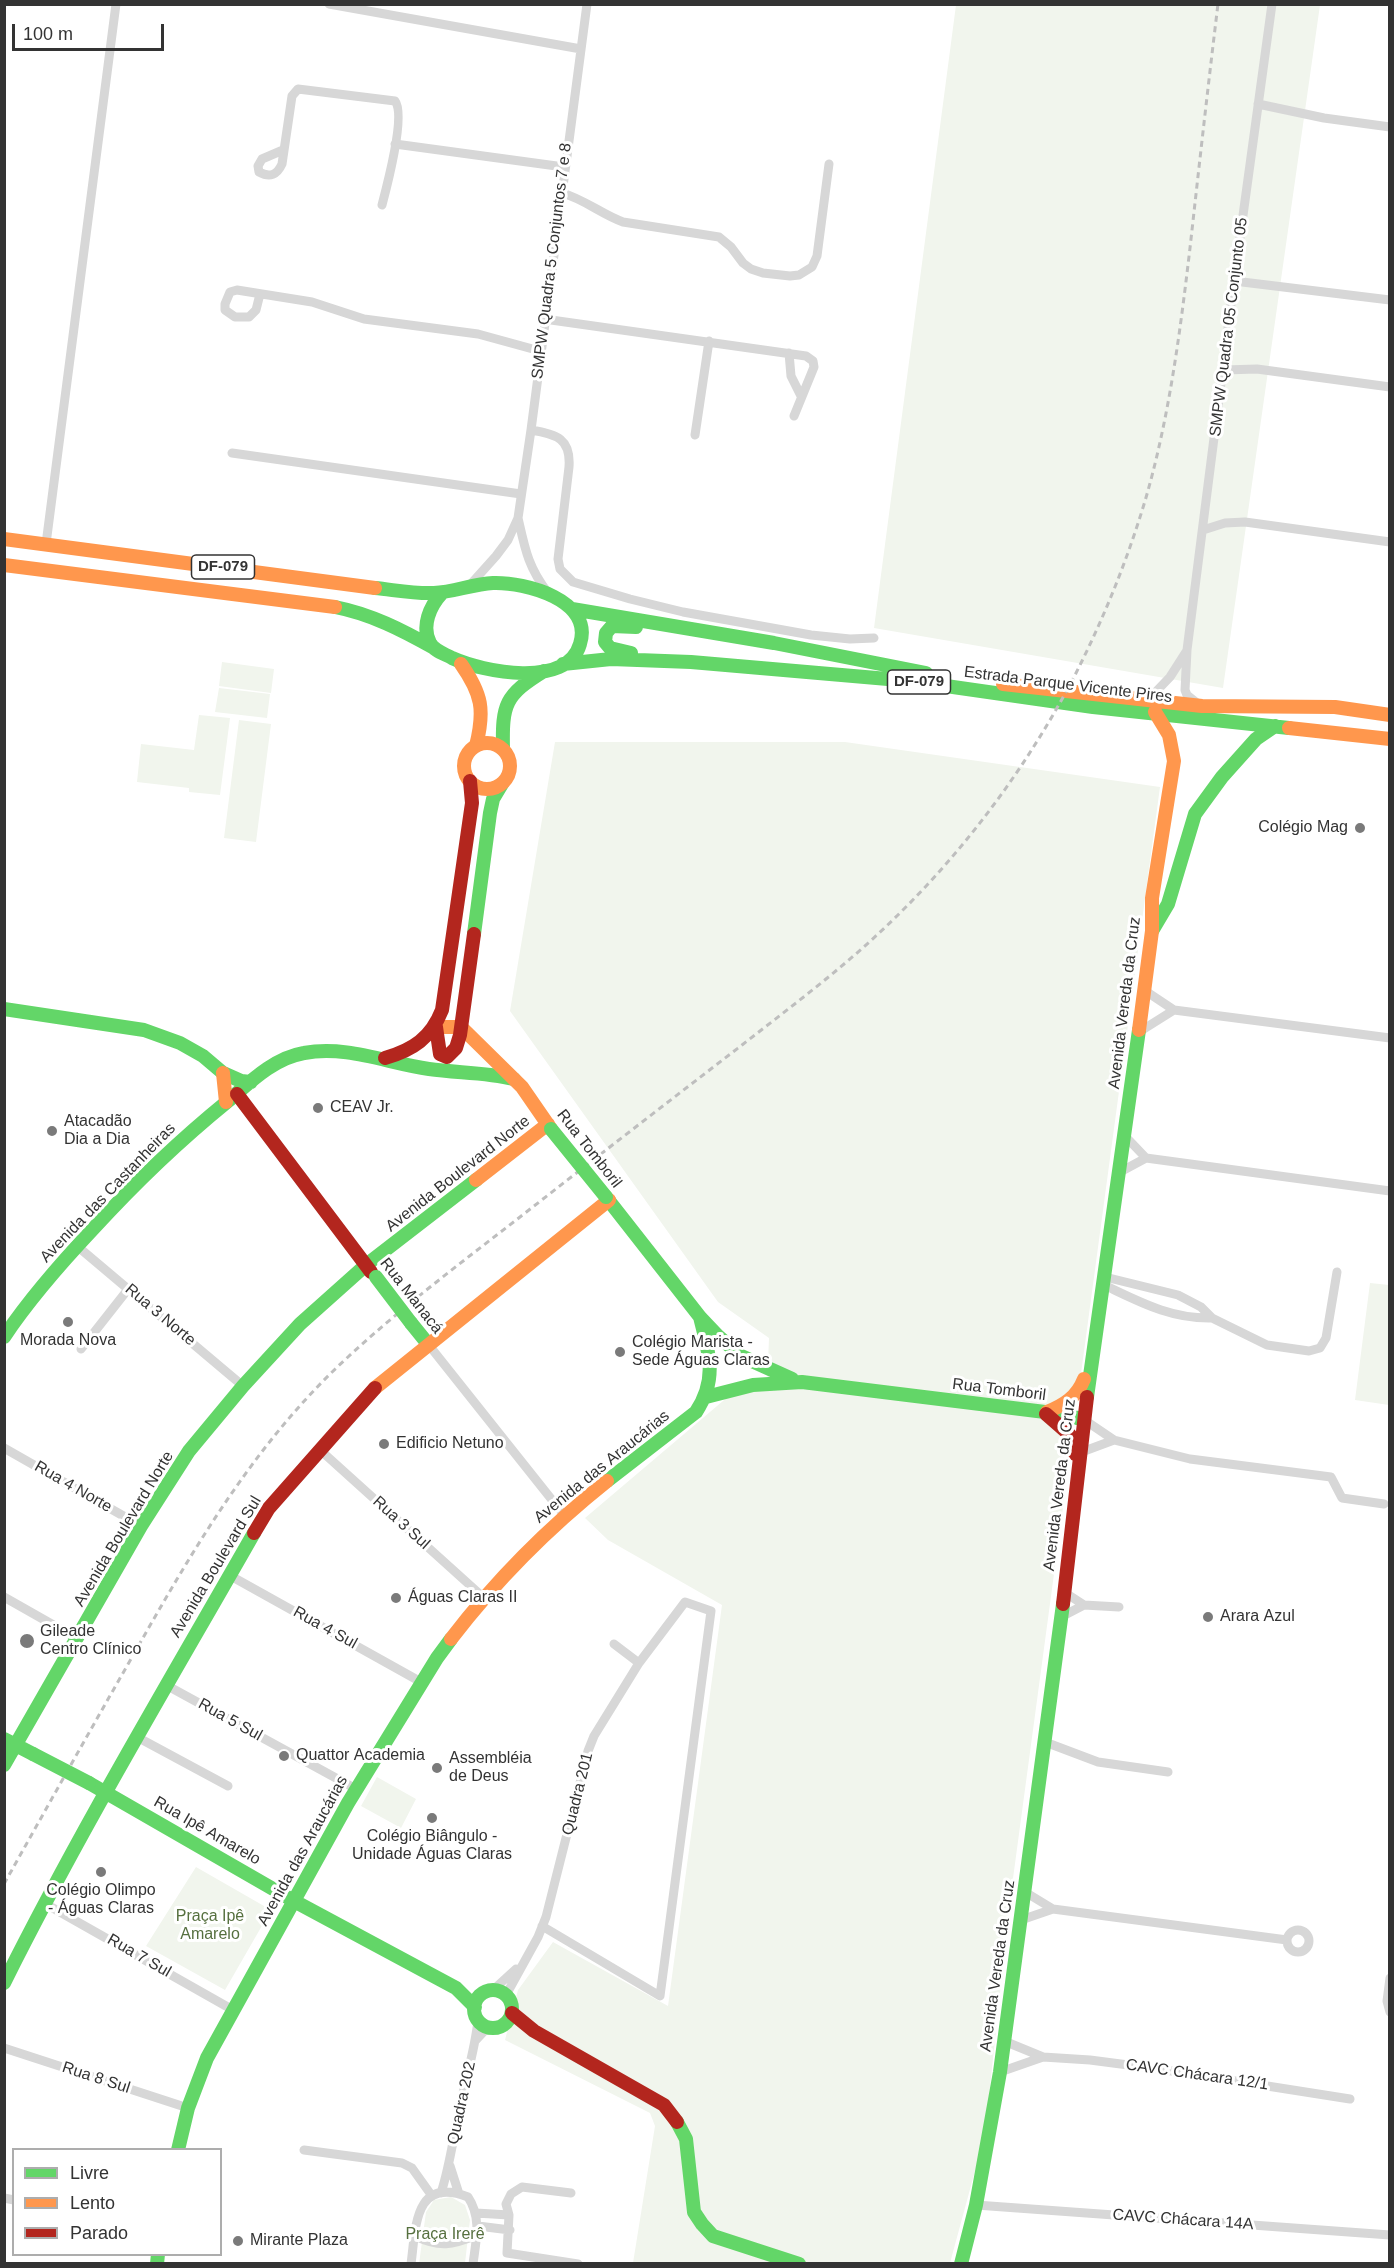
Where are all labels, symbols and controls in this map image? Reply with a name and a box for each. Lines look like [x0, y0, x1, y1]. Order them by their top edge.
scale bar [15, 12, 166, 50]
text: 100 m [23, 24, 73, 44]
street label: SMPW Quadra 5 Conjuntos 7 e 8 [528, 142, 576, 380]
street label: SMPW Quadra 05 Conjunto 05 [1206, 216, 1252, 438]
road number: DF-079 [192, 555, 254, 579]
street label: Estrada Parque Vicente Pires [963, 663, 1173, 707]
road number: DF-079 [888, 670, 950, 694]
place label: Colégio Mag [1258, 818, 1348, 838]
marker: Colégio Mag [1353, 821, 1367, 835]
street label: Avenida Vereda da Cruz [1105, 916, 1145, 1090]
place label: CEAV Jr. [330, 1098, 394, 1118]
marker: CEAV Jr. [311, 1101, 325, 1115]
street label: Rua Tomboril [552, 1106, 626, 1192]
place label: Atacadão Dia a Dia [64, 1112, 132, 1150]
street label: Avenida Boulevard Norte [382, 1112, 534, 1236]
street label: Avenida das Castanheiras [36, 1119, 180, 1267]
marker: Atacadão Dia a Dia [45, 1124, 59, 1138]
street label: Rua Manacá [376, 1254, 446, 1338]
street label: Rua 3 Norte [121, 1280, 199, 1350]
marker: Morada Nova [61, 1315, 75, 1329]
place label: Morada Nova [20, 1331, 116, 1351]
place label: Colégio Marista - Sede Águas Claras [632, 1333, 770, 1371]
marker: Colégio Marista - Sede Águas Claras [613, 1345, 627, 1359]
street label: Rua Tomboril [951, 1375, 1047, 1405]
street label: Avenida Vereda da Cruz [1040, 1398, 1080, 1572]
street label: Avenida das Araucárias [530, 1406, 674, 1528]
place label: Edificio Netuno [396, 1434, 504, 1454]
marker: Edificio Netuno [377, 1437, 391, 1451]
street label: Avenida Boulevard Norte [70, 1448, 178, 1610]
street label: Rua 4 Norte [31, 1457, 115, 1517]
street label: Rua 3 Sul [368, 1492, 434, 1554]
street label: Avenida Boulevard Sul [166, 1493, 266, 1641]
place label: Águas Claras II [408, 1588, 517, 1608]
marker: Águas Claras II [389, 1591, 403, 1605]
street label: Rua 4 Sul [290, 1603, 360, 1653]
place label: Arara Azul [1220, 1607, 1295, 1627]
marker: Arara Azul [1201, 1610, 1215, 1624]
place label: Gileade Centro Clínico [40, 1622, 141, 1660]
marker: Gileade Centro Clínico [18, 1632, 36, 1650]
street label: Rua 5 Sul [195, 1695, 265, 1745]
place label: Quattor Academia [296, 1746, 425, 1766]
marker: Quattor Academia [277, 1749, 291, 1763]
place label: Assembléia de Deus [449, 1749, 532, 1787]
street label: Quadra 201 [558, 1751, 598, 1837]
marker: Assembléia de Deus [430, 1761, 444, 1775]
street label: Avenida das Araucárias [254, 1773, 352, 1929]
street label: Rua Ipê Amarelo [150, 1793, 264, 1869]
marker: Colégio Biângulo - Unidade Águas Claras [425, 1811, 439, 1825]
place label: Colégio Biângulo - Unidade Águas Claras [352, 1827, 512, 1865]
marker: Colégio Olimpo - Águas Claras [94, 1865, 108, 1879]
street label: Avenida Vereda da Cruz [976, 1879, 1020, 2053]
place label: Colégio Olimpo - Águas Claras [46, 1881, 156, 1919]
park label: Praça Ipê Amarelo [176, 1907, 244, 1945]
street label: Rua 7 Sul [104, 1930, 174, 1982]
street label: CAVC Chácara 12/1 [1124, 2055, 1270, 2095]
street label: Rua 8 Sul [60, 2058, 132, 2098]
street label: Quadra 202 [444, 2060, 480, 2146]
legend [12, 2148, 222, 2256]
text: Livre [70, 2163, 109, 2183]
text: Lento [70, 2193, 115, 2213]
street label: CAVC Chácara 14A [1112, 2206, 1254, 2234]
text: Parado [70, 2223, 128, 2243]
park label: Praça Irerê [405, 2225, 485, 2245]
place label: Mirante Plaza [250, 2231, 348, 2251]
marker: Mirante Plaza [231, 2234, 245, 2248]

